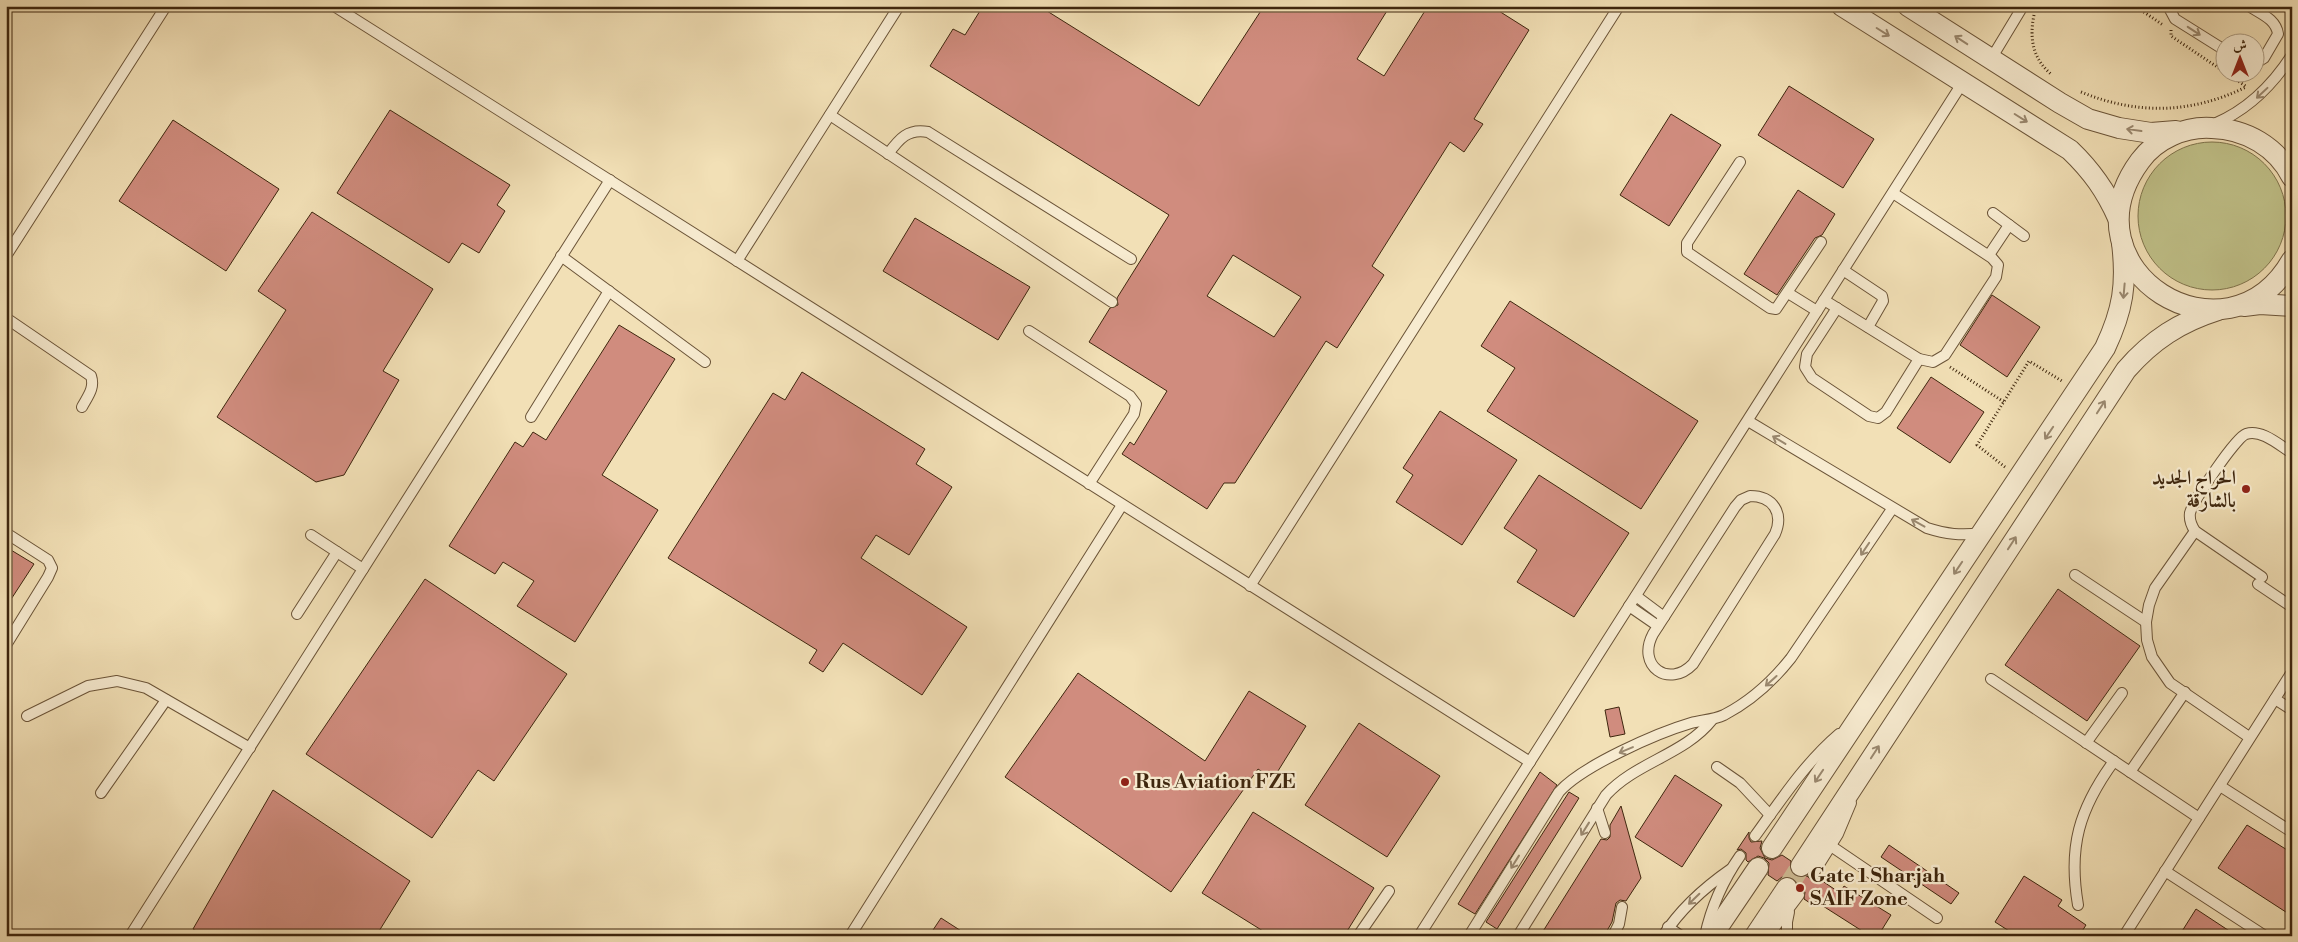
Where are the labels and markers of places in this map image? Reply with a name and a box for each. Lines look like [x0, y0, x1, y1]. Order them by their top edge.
place label: الحراج الجديد بالشارقة [2152, 466, 2236, 514]
marker: الحراج الجديد بالشارقة [2240, 483, 2252, 495]
place label: Rus Aviation FZE [1135, 770, 1296, 795]
marker: Rus Aviation FZE [1119, 776, 1131, 788]
place label: Gate 1 Sharjah SAIF Zone [1810, 864, 1946, 912]
marker: Gate 1 Sharjah SAIF Zone [1794, 882, 1806, 894]

